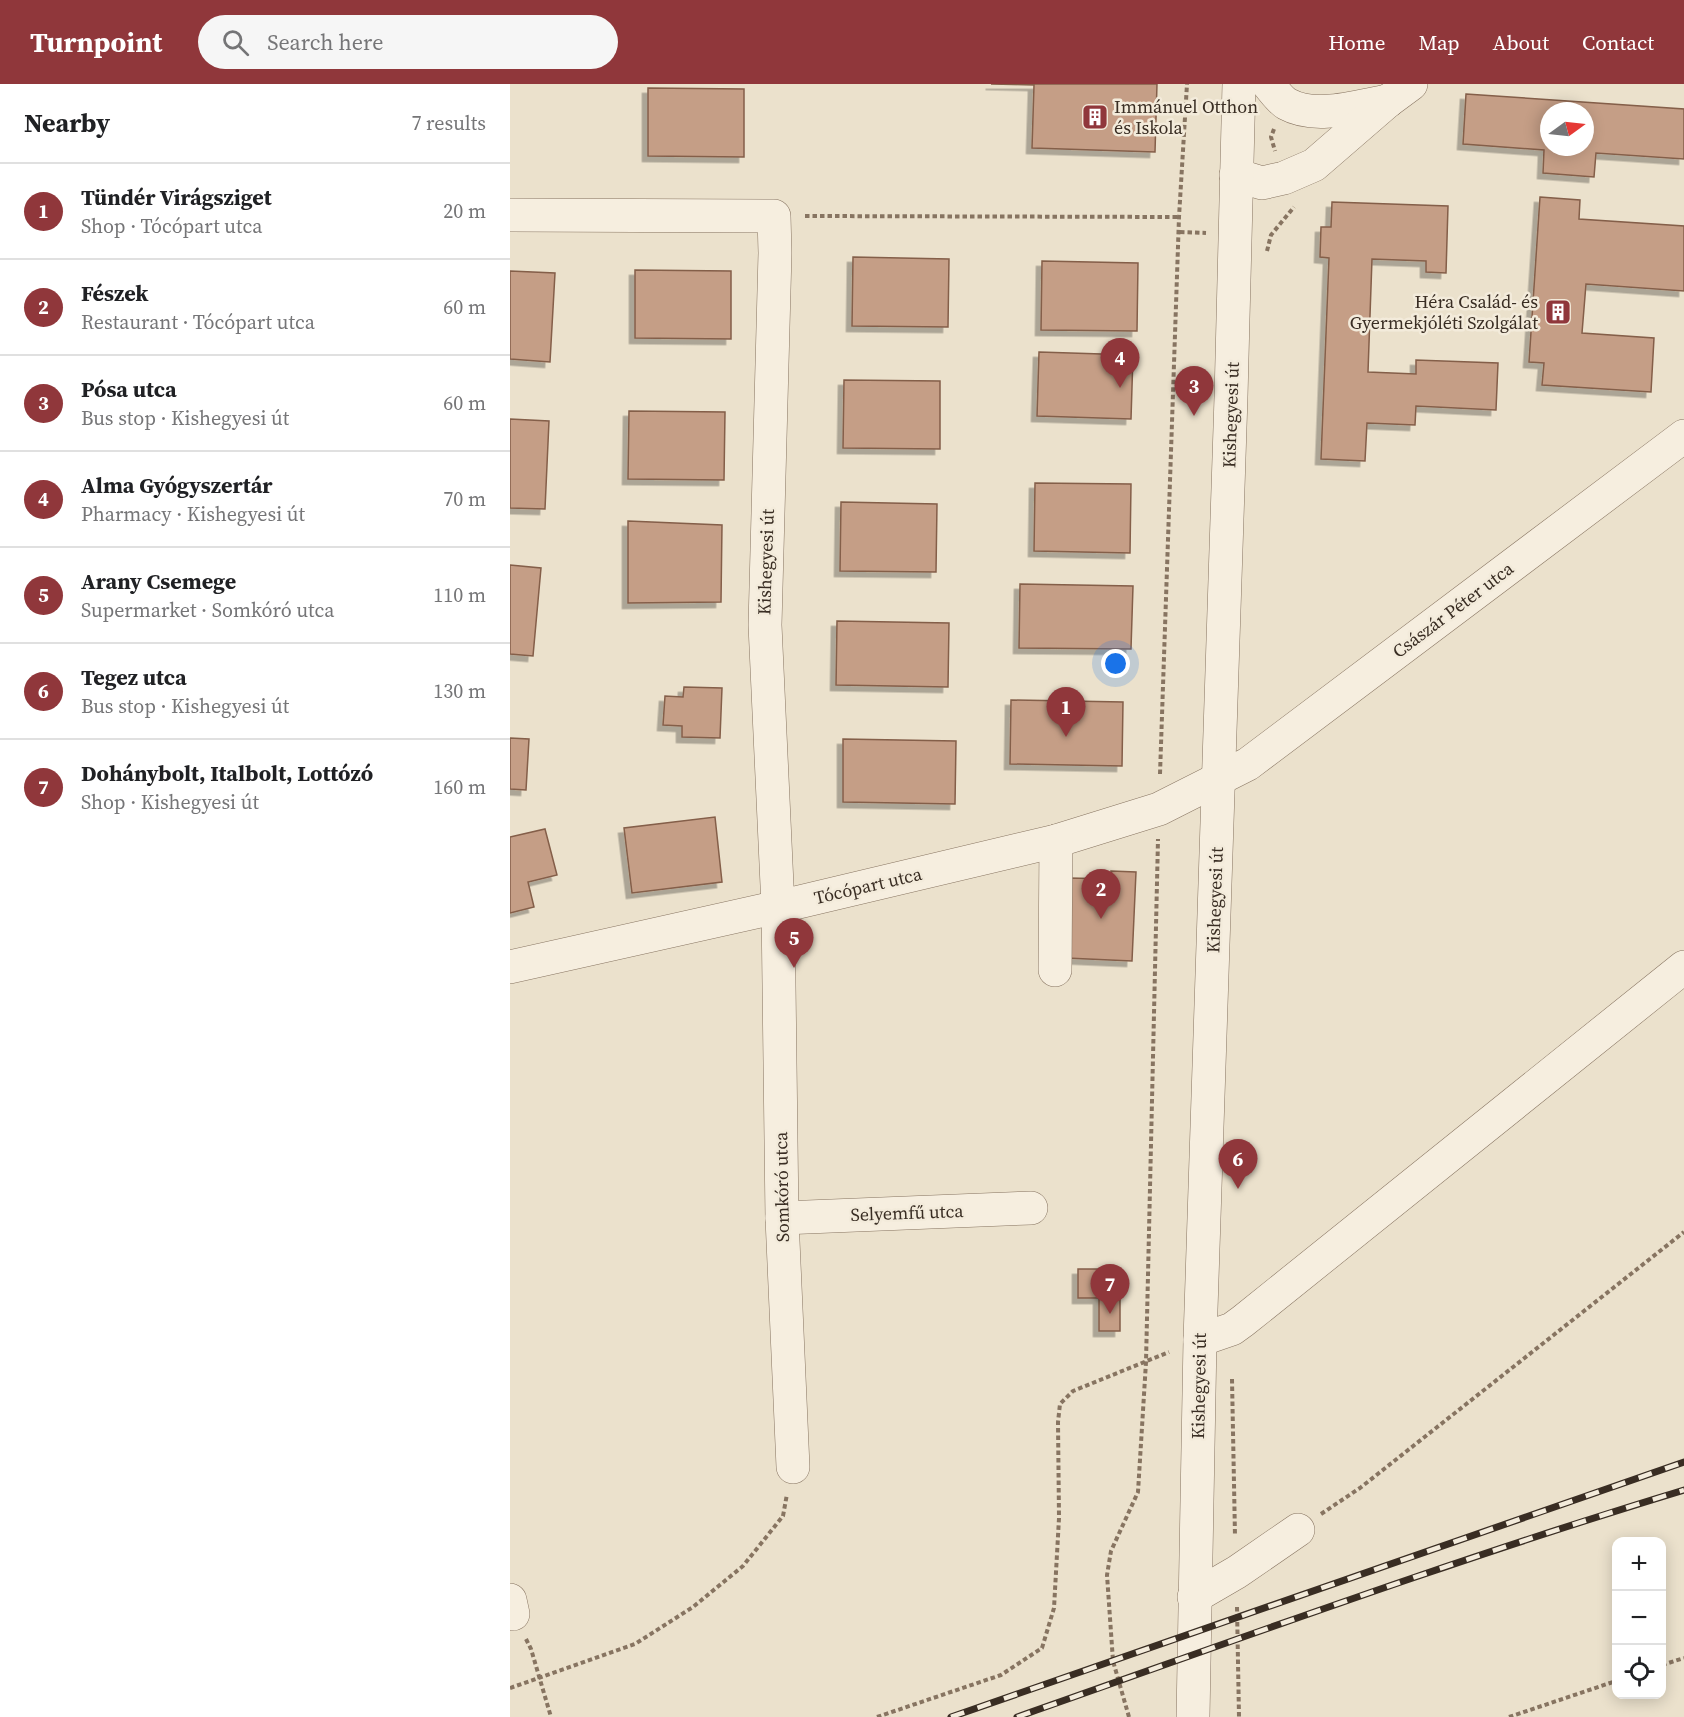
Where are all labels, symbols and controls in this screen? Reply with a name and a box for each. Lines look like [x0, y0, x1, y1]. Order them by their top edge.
search box [198, 15, 618, 69]
text: Turnpoint [30, 23, 162, 61]
icon: search [219, 26, 252, 59]
text: Search here [267, 27, 383, 57]
text: Home [1328, 28, 1386, 57]
text: Map [1419, 28, 1460, 57]
text: About [1493, 28, 1549, 57]
text: Contact [1582, 28, 1654, 57]
place label: Immánuel Otthon és Iskola [1114, 94, 1258, 140]
building icon: Immánuel Otthon és Iskola [1080, 102, 1110, 132]
north arrow [1540, 102, 1594, 156]
text: Nearby [24, 105, 110, 141]
text: 7 results [411, 109, 486, 137]
text: Tündér Virágsziget [81, 182, 272, 212]
text: 1 [38, 197, 49, 225]
text: 20 m [443, 197, 486, 225]
text: Shop · Tócópart utca [81, 212, 262, 240]
text: Fészek [81, 278, 149, 308]
place label: Héra Család- és Gyermekjóléti Szolgálat [1350, 289, 1538, 335]
text: 2 [38, 293, 49, 321]
text: 60 m [443, 293, 486, 321]
building icon: Héra Család- és Gyermekjóléti Szolgálat [1543, 297, 1573, 327]
text: Restaurant · Tócópart utca [81, 308, 315, 336]
pin: 4 [1100, 338, 1140, 388]
street label: Kishegyesi út [1216, 361, 1245, 469]
pin: 3 [1174, 366, 1214, 416]
text: Pósa utca [81, 374, 177, 404]
text: 3 [38, 389, 49, 417]
text: 60 m [443, 389, 486, 417]
text: Bus stop · Kishegyesi út [81, 404, 289, 432]
text: Alma Gyógyszertár [81, 470, 273, 500]
text: 4 [38, 485, 49, 513]
text: 70 m [443, 485, 486, 513]
text: Pharmacy · Kishegyesi út [81, 500, 305, 528]
street label: Kishegyesi út [751, 508, 780, 616]
street label: Császár Péter utca [1387, 555, 1519, 663]
text: Arany Csemege [81, 566, 236, 596]
text: 5 [38, 581, 49, 609]
text: 110 m [433, 581, 486, 609]
text: Supermarket · Somkóró utca [81, 596, 334, 624]
your location [1101, 649, 1130, 678]
text: Tegez utca [81, 662, 187, 692]
text: 6 [38, 677, 49, 705]
text: 130 m [433, 677, 486, 705]
pin: 1 [1046, 688, 1086, 737]
text: Bus stop · Kishegyesi út [81, 692, 289, 720]
text: Dohánybolt, Italbolt, Lottózó [81, 758, 373, 788]
text: 7 [38, 773, 49, 801]
text: 160 m [433, 773, 486, 801]
text: Shop · Kishegyesi út [81, 788, 259, 816]
street label: Kishegyesi út [1200, 846, 1229, 954]
street label: Tócópart utca [812, 861, 925, 910]
pin: 2 [1082, 870, 1120, 919]
pin: 5 [774, 918, 814, 968]
street label: Somkóró utca [768, 1131, 795, 1242]
pin: 6 [1218, 1140, 1258, 1189]
street label: Selyemfű utca [850, 1198, 965, 1227]
pin: 7 [1090, 1264, 1130, 1314]
street label: Kishegyesi út [1185, 1333, 1212, 1439]
map controls [1612, 1537, 1666, 1699]
button: + [1612, 1537, 1666, 1591]
button: − [1612, 1591, 1666, 1645]
button: locate [1612, 1645, 1666, 1699]

